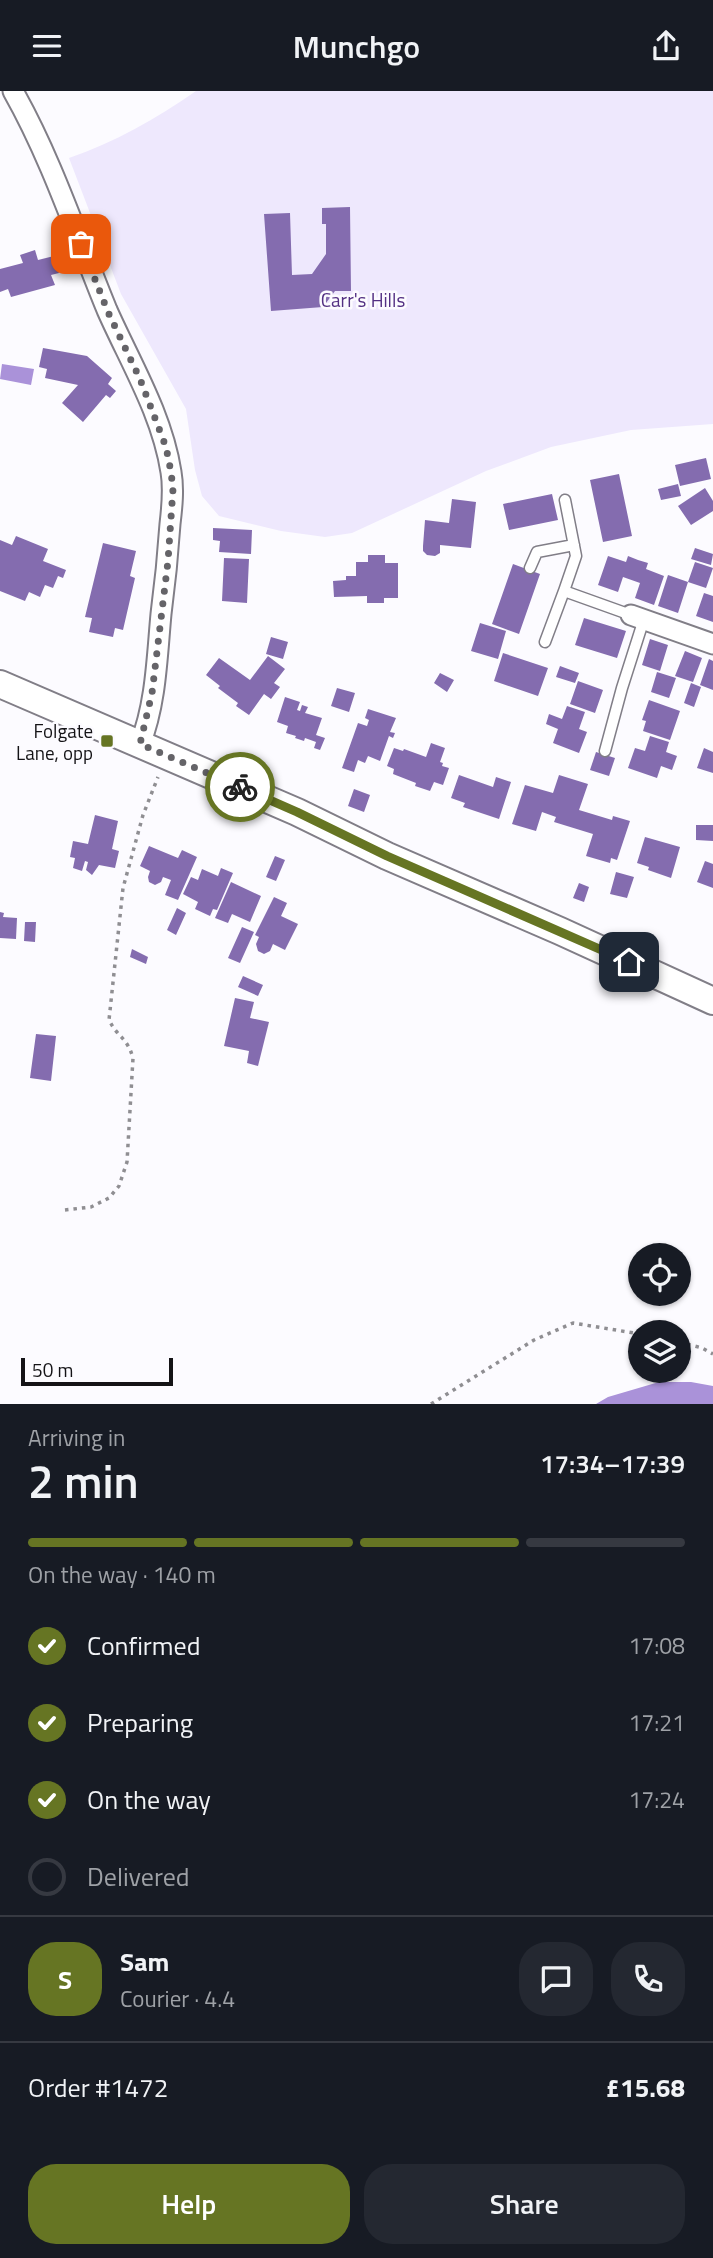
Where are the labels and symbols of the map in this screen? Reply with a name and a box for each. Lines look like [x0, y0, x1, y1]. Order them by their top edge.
pin [51, 214, 111, 274]
park label: Carr's Hills [321, 285, 405, 314]
place label: Folgate Lane, opp [16, 716, 93, 767]
marker: Folgate Lane, opp [99, 733, 115, 749]
courier [205, 752, 275, 822]
pin [599, 932, 659, 992]
scale bar [21, 1355, 173, 1387]

